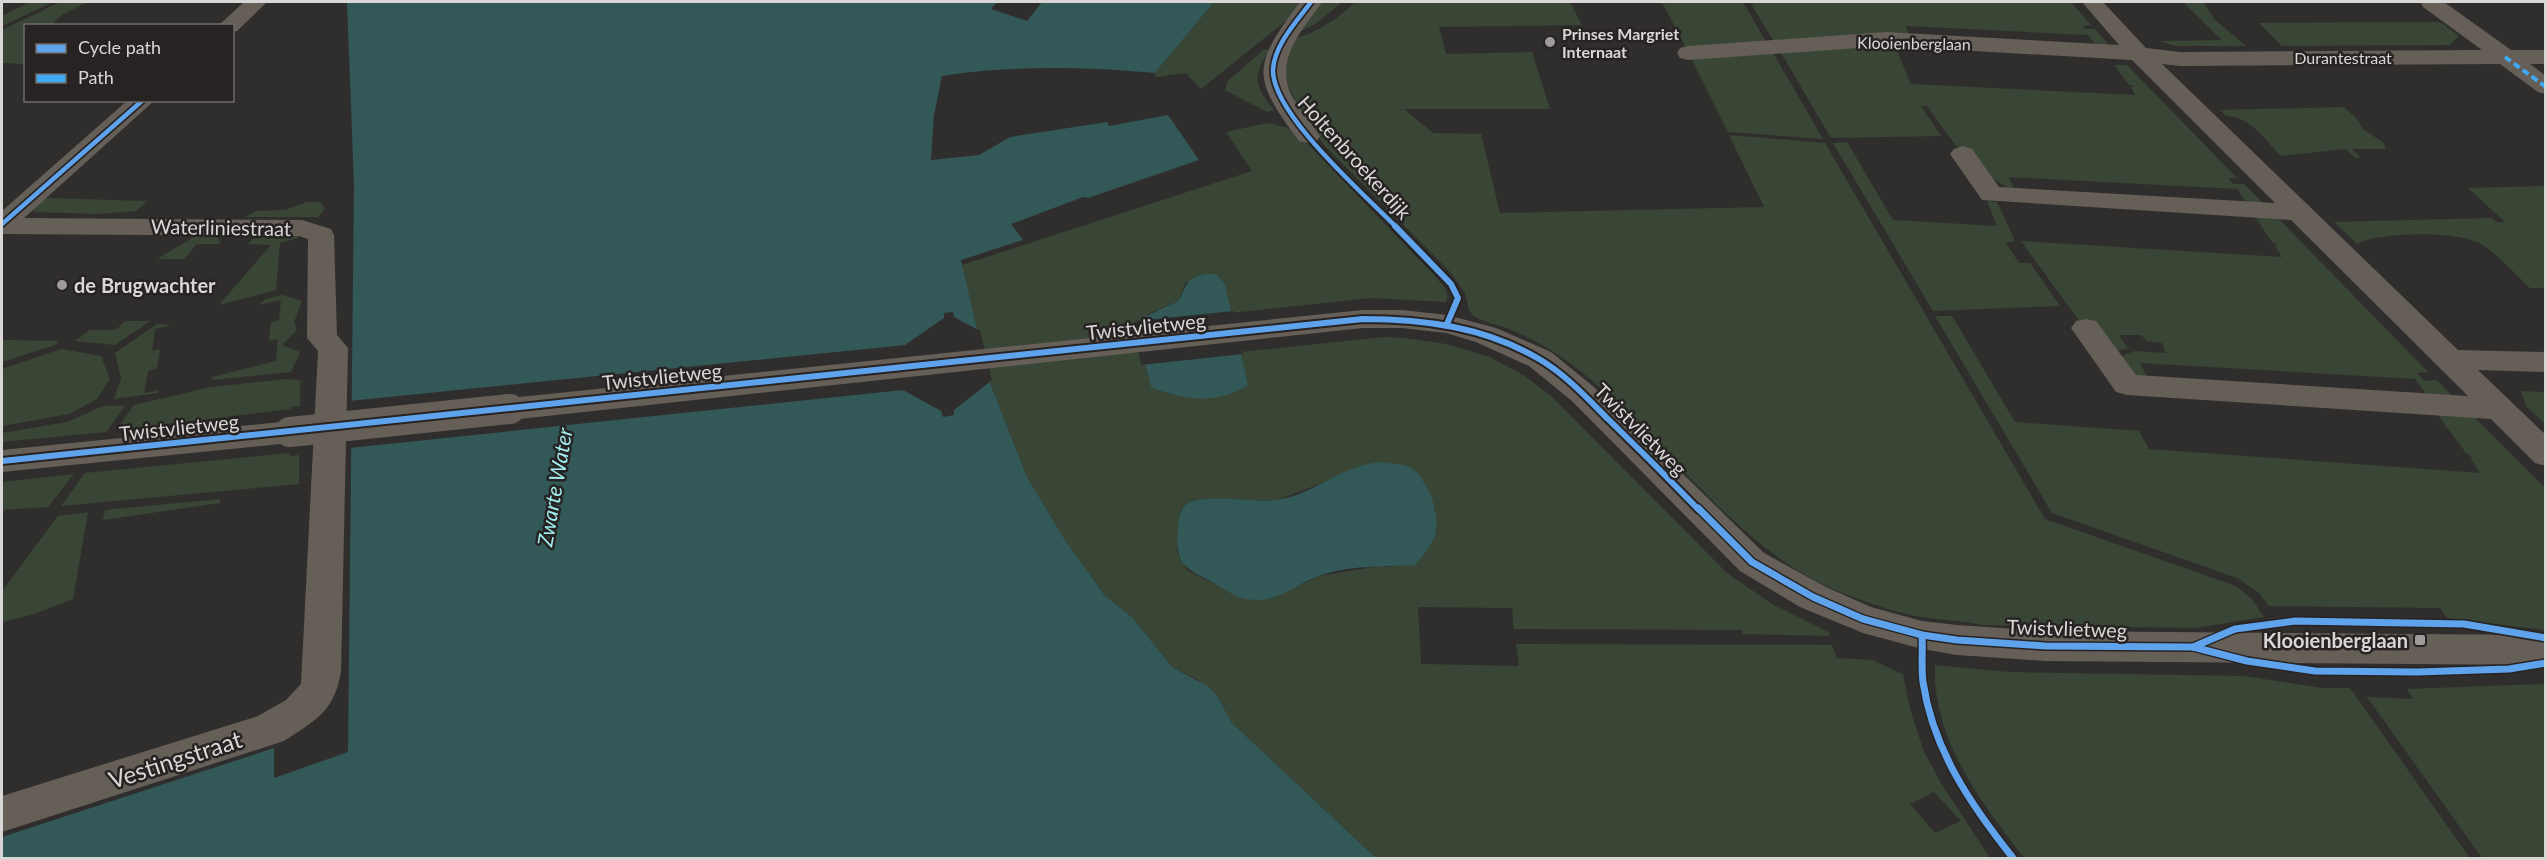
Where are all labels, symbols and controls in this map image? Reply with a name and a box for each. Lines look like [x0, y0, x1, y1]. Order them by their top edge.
legend [24, 24, 234, 102]
place label: Prinses Margriet Internaat [1562, 24, 1679, 61]
street label: Klooienberglaan [1857, 33, 1971, 53]
marker: Prinses Margriet Internaat [1543, 35, 1557, 49]
text: Cycle path [78, 36, 161, 58]
street label: Durantestraat [2294, 48, 2392, 67]
text: Path [78, 66, 114, 88]
street label: Holtenbroekerdijk [1293, 90, 1417, 224]
street label: Waterliniestraat [151, 214, 291, 240]
place label: de Brugwachter [74, 273, 216, 297]
marker: de Brugwachter [55, 278, 69, 292]
street label: Twistvlietweg [1085, 308, 1207, 344]
street label: Twistvlietweg [601, 358, 723, 394]
street label: Twistvlietweg [1590, 378, 1692, 480]
street label: Twistvlietweg [118, 409, 240, 445]
water label: Zwarte Water [531, 425, 577, 549]
street label: Twistvlietweg [2006, 614, 2128, 642]
place label: Klooienberglaan [2263, 628, 2408, 652]
marker: Klooienberglaan [2413, 633, 2427, 647]
street label: Vestingstraat [105, 724, 245, 794]

